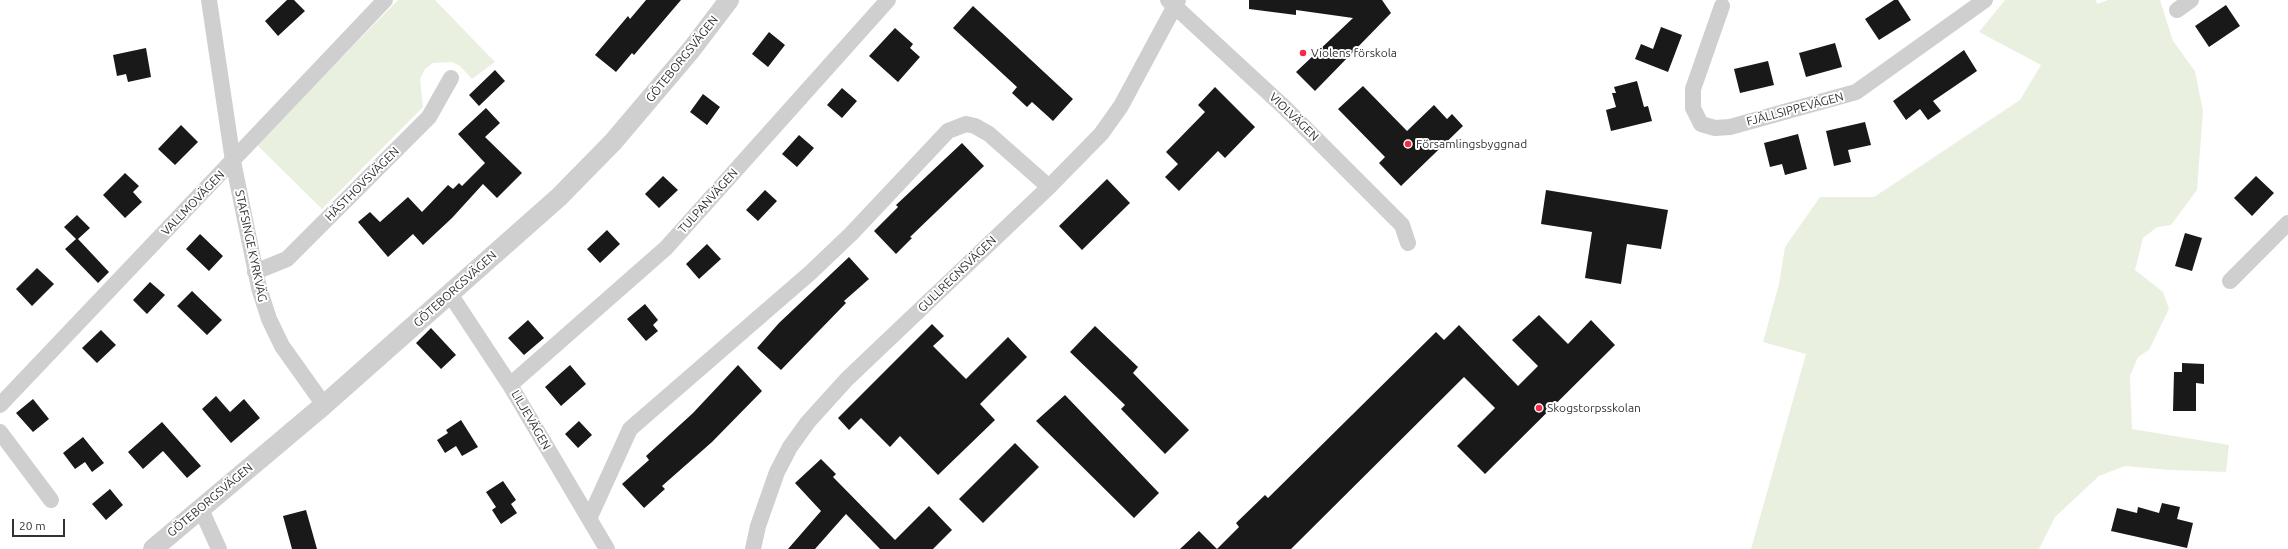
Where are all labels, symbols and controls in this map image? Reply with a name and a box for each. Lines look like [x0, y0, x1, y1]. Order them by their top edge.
street label: GÖTEBORGSVÄGEN [643, 13, 721, 105]
place label: Violens förskola [1311, 46, 1397, 60]
marker: Violens förskola [1298, 48, 1308, 58]
street label: FJÄLLSIPPEVÄGEN [1745, 89, 1845, 129]
street label: VIOLVÄGEN [1266, 90, 1322, 144]
place label: Församlingsbyggnad [1416, 137, 1527, 151]
marker: Församlingsbyggnad [1403, 139, 1413, 149]
street label: HÄSTHOVSVÄGEN [322, 144, 402, 224]
street label: TULPANVÄGEN [675, 166, 741, 236]
street label: VALLMOVÄGEN [158, 168, 228, 238]
street label: STAFSINGE KYRKVÄG [232, 189, 270, 303]
street label: GULLREGNSVÄGEN [915, 233, 999, 315]
street label: GÖTEBORGSVÄGEN [410, 248, 500, 330]
street label: LILJEVÄGEN [508, 388, 554, 452]
place label: Skogstorpsskolan [1547, 401, 1641, 415]
marker: Skogstorpsskolan [1534, 403, 1544, 413]
street label: GÖTEBORGSVÄGEN [164, 460, 256, 540]
scale bar [14, 511, 67, 537]
text: 20 m [19, 519, 46, 532]

